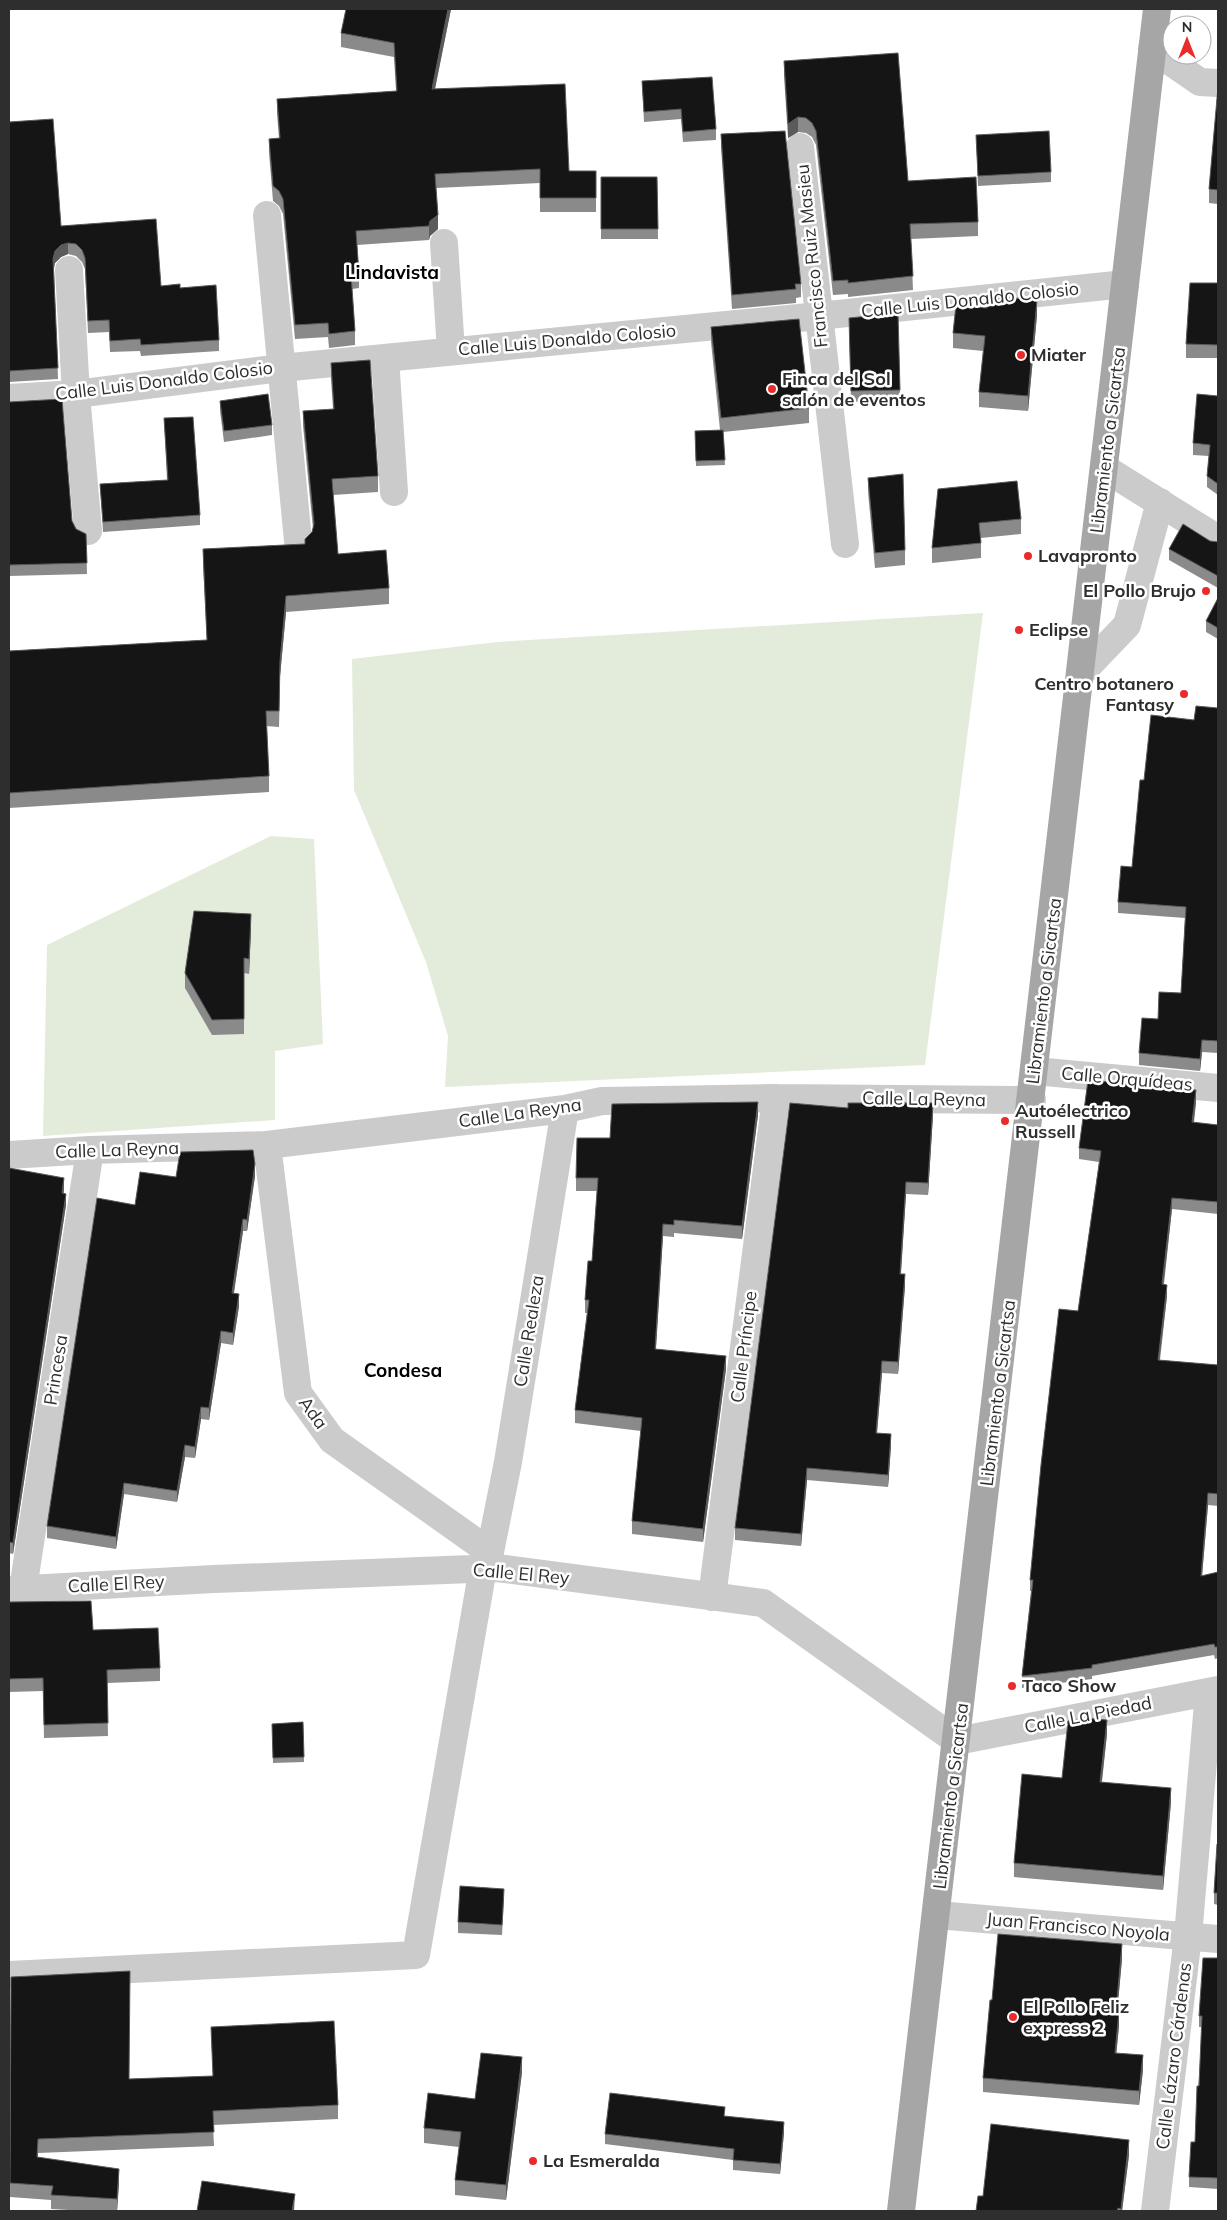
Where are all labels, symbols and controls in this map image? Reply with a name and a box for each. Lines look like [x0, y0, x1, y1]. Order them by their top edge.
north arrow [1162, 15, 1212, 65]
text: N [1182, 18, 1192, 36]
street label: Francisco Ruiz Masieu [790, 163, 833, 349]
district label: Lindavista [345, 260, 439, 284]
street label: Calle Luis Donaldo Colosio [860, 277, 1080, 322]
street label: Calle Luis Donaldo Colosio [457, 319, 677, 360]
place label: Miater [1031, 343, 1087, 366]
street label: Libramiento a Sicartsa [1085, 346, 1130, 534]
marker: Miater [1015, 349, 1027, 361]
street label: Calle Luis Donaldo Colosio [54, 356, 274, 405]
place label: Finca del Sol salón de eventos [782, 367, 926, 411]
marker: Finca del Sol salón de eventos [766, 383, 778, 395]
place label: Lavapronto [1038, 544, 1137, 567]
marker: Lavapronto [1022, 550, 1034, 562]
place label: El Pollo Brujo [1083, 579, 1196, 602]
marker: El Pollo Brujo [1200, 585, 1212, 597]
place label: Eclipse [1029, 618, 1088, 641]
marker: Eclipse [1013, 624, 1025, 636]
place label: Centro botanero Fantasy [1034, 672, 1174, 716]
marker: Centro botanero Fantasy [1178, 688, 1190, 700]
street label: Libramiento a Sicartsa [1021, 897, 1066, 1085]
street label: Calle Orquídeas [1060, 1061, 1194, 1096]
street label: Calle La Reyna [862, 1086, 986, 1111]
street label: Calle La Reyna [457, 1092, 583, 1133]
place label: Autoélectrico Russell [1015, 1099, 1128, 1143]
marker: Autoélectrico Russell [999, 1115, 1011, 1127]
street label: Calle La Reyna [55, 1136, 179, 1163]
street label: Calle Realeza [508, 1273, 549, 1388]
street label: Calle Príncipe [725, 1290, 762, 1404]
street label: Libramiento a Sicartsa [975, 1299, 1020, 1487]
street label: Princesa [39, 1333, 72, 1407]
district label: Condesa [364, 1358, 442, 1382]
street label: Ada [294, 1392, 333, 1434]
street label: Calle El Rey [472, 1558, 571, 1589]
street label: Calle El Rey [67, 1569, 165, 1598]
place label: Taco Show [1022, 1674, 1116, 1697]
marker: Taco Show [1006, 1680, 1018, 1692]
street label: Calle La Piedad [1022, 1691, 1154, 1738]
street label: Libramiento a Sicartsa [928, 1702, 973, 1890]
street label: Juan Francisco Noyola [985, 1907, 1171, 1946]
street label: Calle Lázaro Cárdenas [1151, 1961, 1196, 2151]
place label: El Pollo Feliz express 2 [1023, 1995, 1129, 2039]
marker: El Pollo Feliz express 2 [1007, 2011, 1019, 2023]
place label: La Esmeralda [543, 2149, 660, 2172]
marker: La Esmeralda [527, 2155, 539, 2167]

